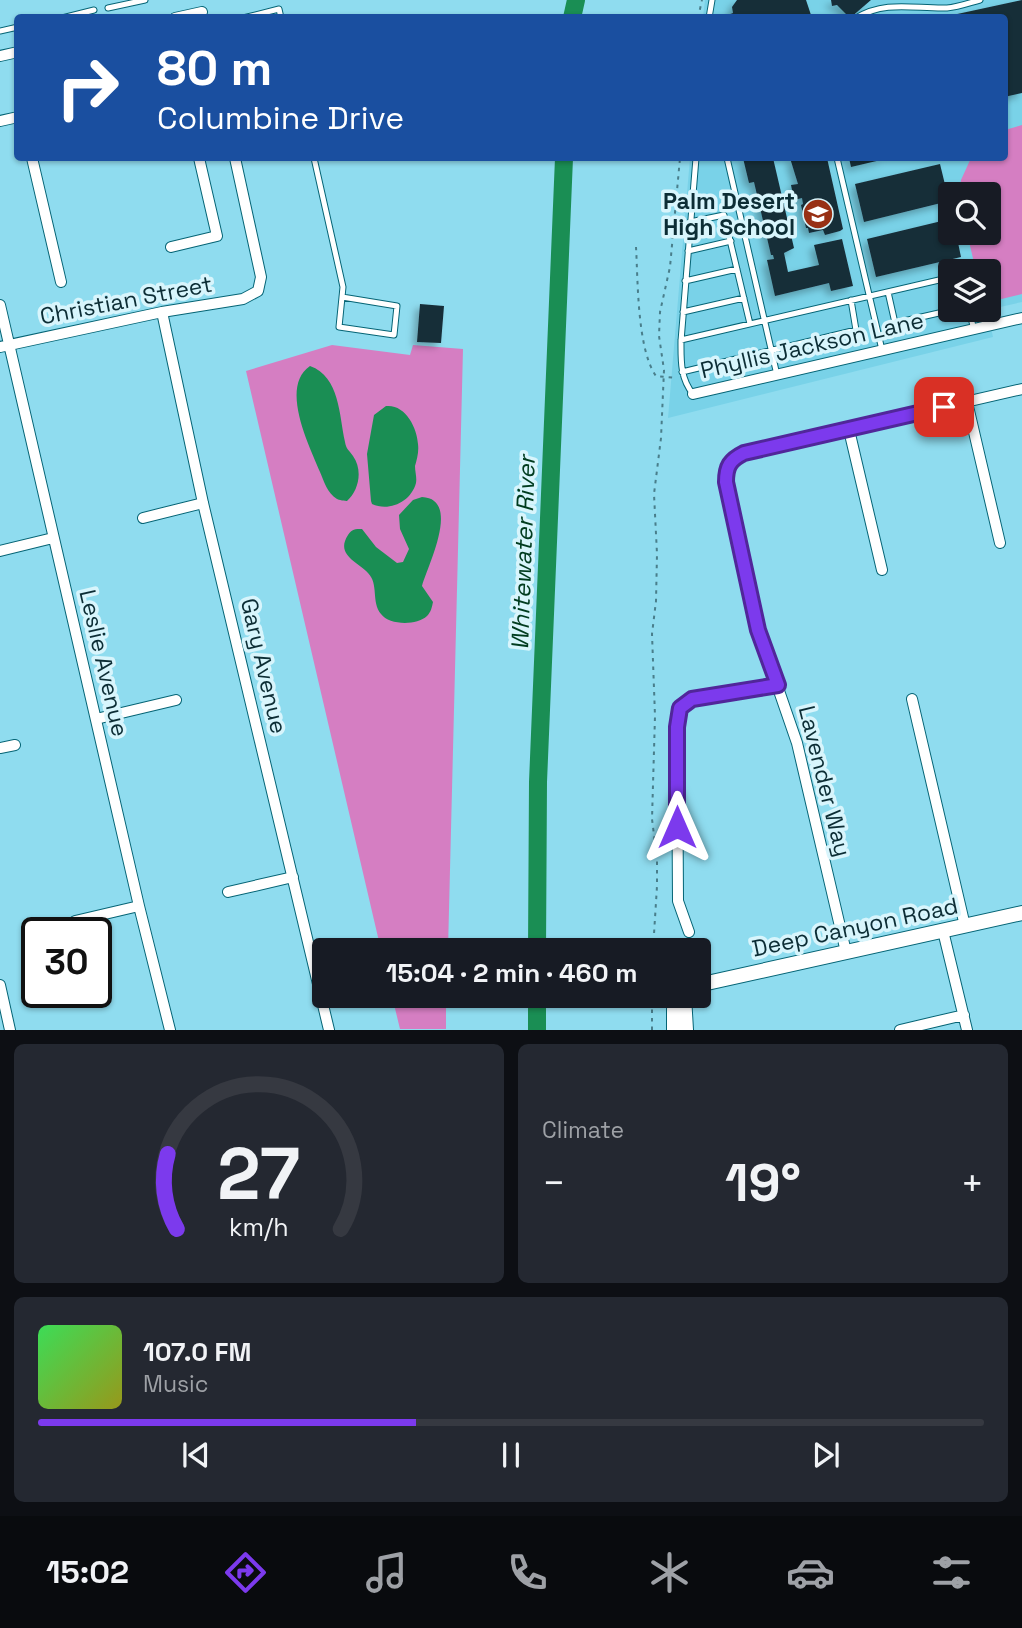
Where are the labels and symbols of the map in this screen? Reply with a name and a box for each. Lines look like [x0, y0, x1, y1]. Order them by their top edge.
place label: Palm Desert High School [663, 186, 795, 242]
school or university icon: Palm Desert High School [801, 197, 835, 231]
street label: Christian Street [37, 269, 215, 331]
street label: Phyllis Jackson Lane [697, 305, 927, 385]
pin [914, 377, 974, 437]
water label: Whitewater River [504, 452, 542, 651]
street label: Leslie Avenue [73, 587, 135, 739]
street label: Gary Avenue [234, 595, 294, 737]
street label: Lavender Way [792, 702, 858, 860]
position arrow [640, 790, 714, 864]
street label: Deep Canyon Road [749, 891, 961, 963]
speed limit sign: 30 [21, 917, 112, 1008]

